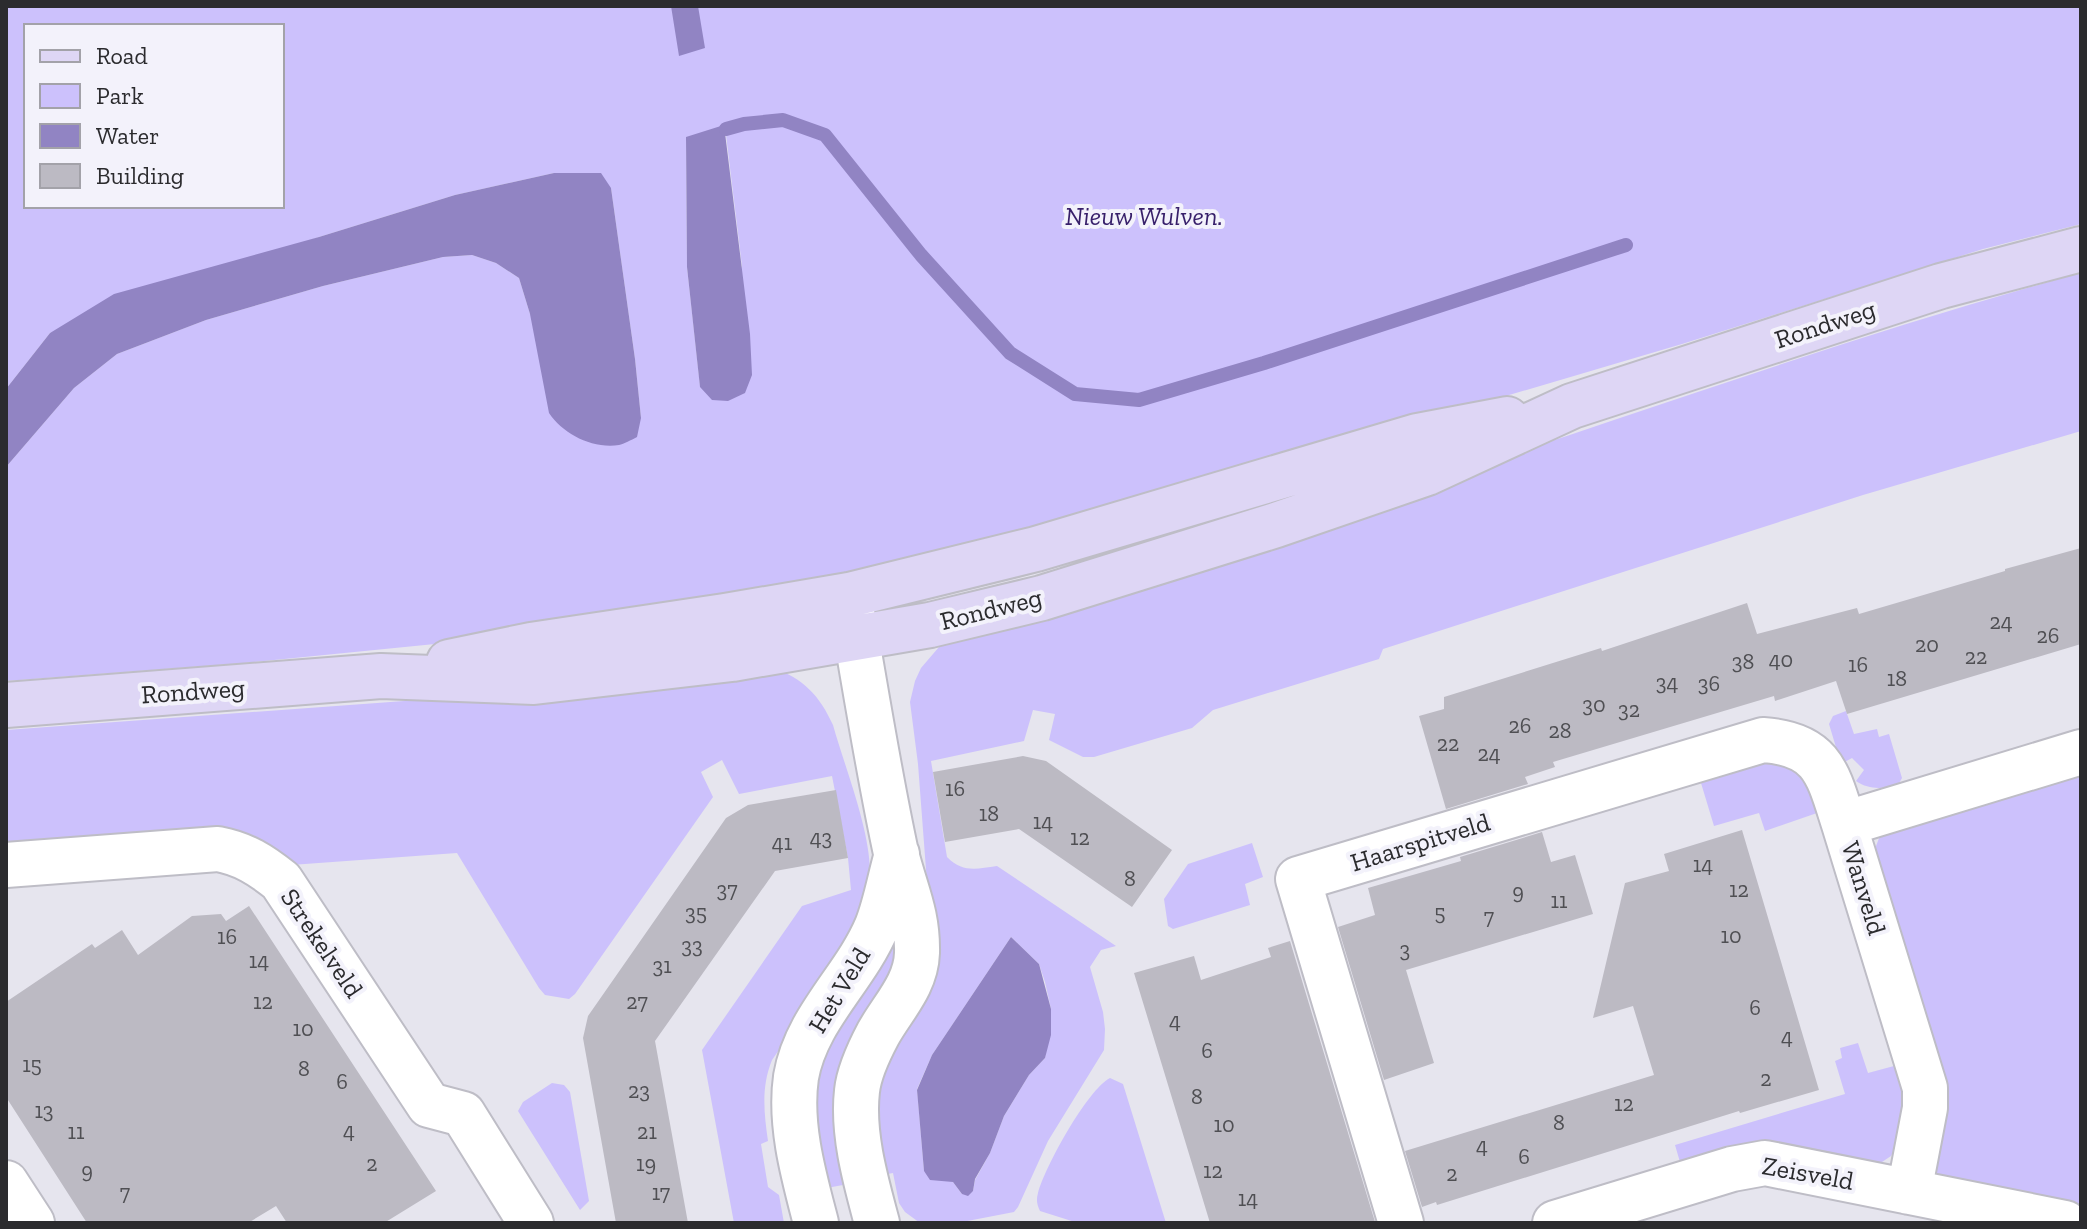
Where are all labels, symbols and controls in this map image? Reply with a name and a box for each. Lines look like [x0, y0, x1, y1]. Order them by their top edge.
legend [24, 24, 284, 208]
text: Road [96, 41, 148, 70]
text: Park [96, 81, 144, 110]
text: Water [96, 121, 159, 150]
text: Building [96, 161, 184, 190]
park label: Nieuw Wulven. [1065, 200, 1223, 232]
street label: Rondweg [1771, 293, 1879, 355]
street label: Rondweg [937, 581, 1045, 637]
house number: 24 [1989, 608, 2013, 635]
house number: 26 [2036, 622, 2060, 649]
house number: 20 [1915, 631, 1939, 658]
house number: 22 [1965, 643, 1987, 670]
house number: 40 [1769, 646, 1793, 673]
house number: 38 [1732, 648, 1754, 675]
house number: 16 [1848, 651, 1868, 678]
house number: 18 [1887, 665, 1907, 692]
house number: 34 [1656, 669, 1678, 696]
house number: 36 [1698, 670, 1720, 697]
street label: Rondweg [140, 671, 246, 711]
house number: 30 [1582, 691, 1606, 718]
house number: 32 [1618, 696, 1640, 723]
house number: 26 [1508, 712, 1532, 739]
house number: 28 [1548, 717, 1572, 744]
house number: 22 [1437, 730, 1459, 757]
house number: 24 [1477, 740, 1501, 767]
house number: 16 [945, 775, 965, 802]
house number: 18 [979, 800, 999, 827]
street label: Haarspitveld [1346, 806, 1494, 878]
house number: 14 [1033, 808, 1053, 835]
house number: 43 [810, 824, 832, 851]
house number: 12 [1070, 824, 1090, 851]
house number: 41 [772, 829, 793, 856]
street label: Wanveld [1835, 837, 1893, 939]
house number: 14 [1693, 851, 1713, 878]
house number: 8 [1124, 865, 1136, 892]
house number: 37 [716, 876, 738, 903]
house number: 12 [1729, 876, 1749, 903]
house number: 9 [1512, 878, 1524, 905]
street label: Strekelveld [274, 882, 370, 1004]
house number: 11 [1551, 887, 1568, 914]
house number: 35 [685, 899, 707, 926]
house number: 5 [1434, 899, 1446, 926]
house number: 7 [1484, 903, 1495, 930]
house number: 10 [1720, 922, 1742, 949]
house number: 16 [217, 923, 237, 950]
house number: 33 [681, 932, 703, 959]
house number: 3 [1400, 936, 1410, 963]
street label: Het Veld [801, 941, 877, 1039]
house number: 14 [249, 947, 269, 974]
house number: 31 [652, 952, 672, 979]
house number: 12 [253, 988, 273, 1015]
house number: 27 [626, 988, 648, 1015]
house number: 6 [1749, 994, 1761, 1021]
house number: 4 [1169, 1007, 1181, 1034]
house number: 10 [292, 1015, 314, 1042]
house number: 4 [1781, 1023, 1793, 1050]
house number: 6 [1201, 1037, 1213, 1064]
house number: 15 [22, 1051, 42, 1078]
house number: 8 [298, 1055, 310, 1082]
house number: 2 [1760, 1065, 1772, 1092]
house number: 6 [336, 1068, 348, 1095]
house number: 23 [628, 1077, 650, 1104]
house number: 8 [1191, 1083, 1203, 1110]
house number: 12 [1614, 1090, 1634, 1117]
house number: 13 [34, 1097, 54, 1124]
house number: 8 [1553, 1109, 1565, 1136]
house number: 10 [1213, 1111, 1235, 1138]
house number: 4 [343, 1117, 355, 1144]
house number: 11 [68, 1118, 85, 1145]
house number: 21 [637, 1118, 657, 1145]
house number: 4 [1476, 1132, 1488, 1159]
house number: 6 [1518, 1143, 1530, 1170]
street label: Zeisveld [1760, 1149, 1856, 1197]
house number: 2 [366, 1150, 378, 1177]
house number: 19 [636, 1150, 656, 1177]
house number: 9 [81, 1157, 93, 1184]
house number: 12 [1203, 1157, 1223, 1184]
house number: 2 [1446, 1160, 1458, 1187]
house number: 7 [120, 1179, 131, 1206]
house number: 17 [652, 1179, 671, 1206]
house number: 14 [1238, 1185, 1258, 1212]

